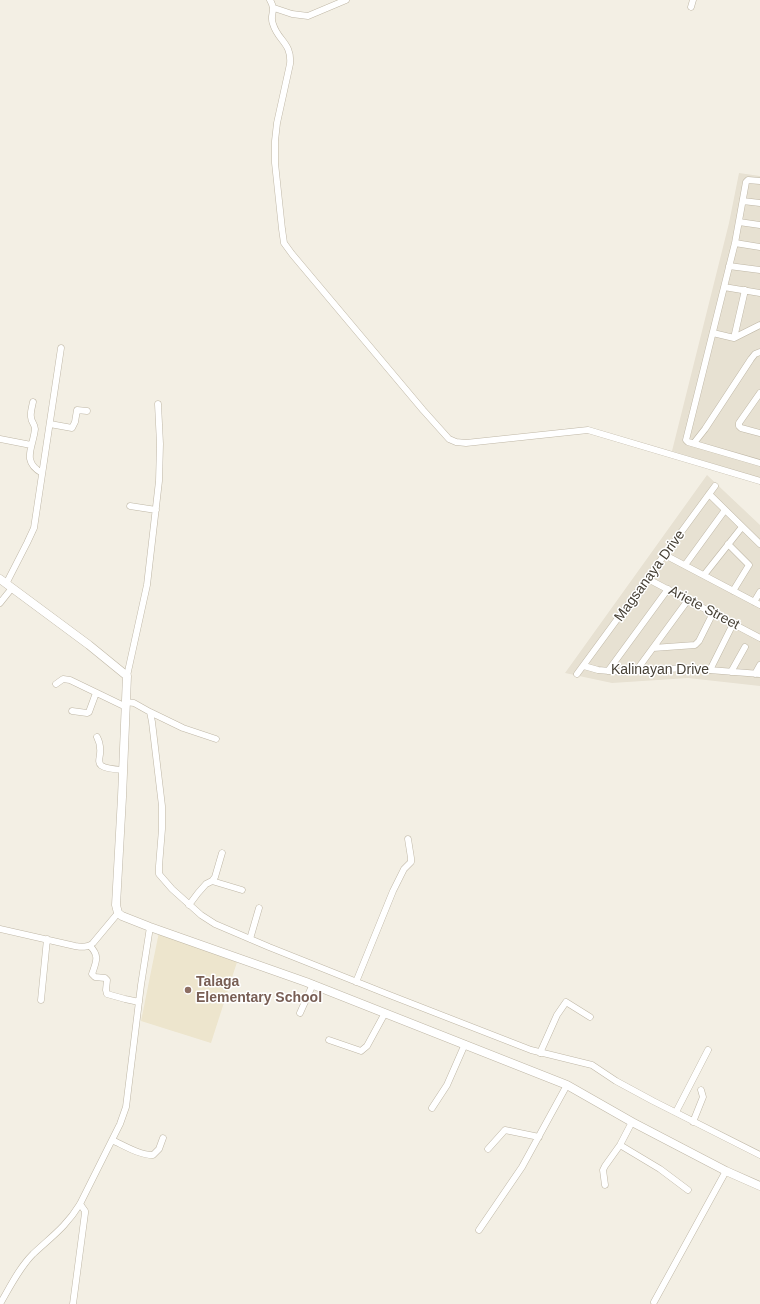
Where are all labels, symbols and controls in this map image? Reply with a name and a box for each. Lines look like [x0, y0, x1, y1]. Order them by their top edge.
street label: Magsanaya Drive [611, 527, 689, 625]
street label: Ariete Street [666, 582, 742, 634]
street label: Kalinayan Drive [611, 662, 709, 678]
place label: Talaga Elementary School [196, 974, 322, 1006]
marker: Talaga Elementary School [183, 985, 193, 995]

